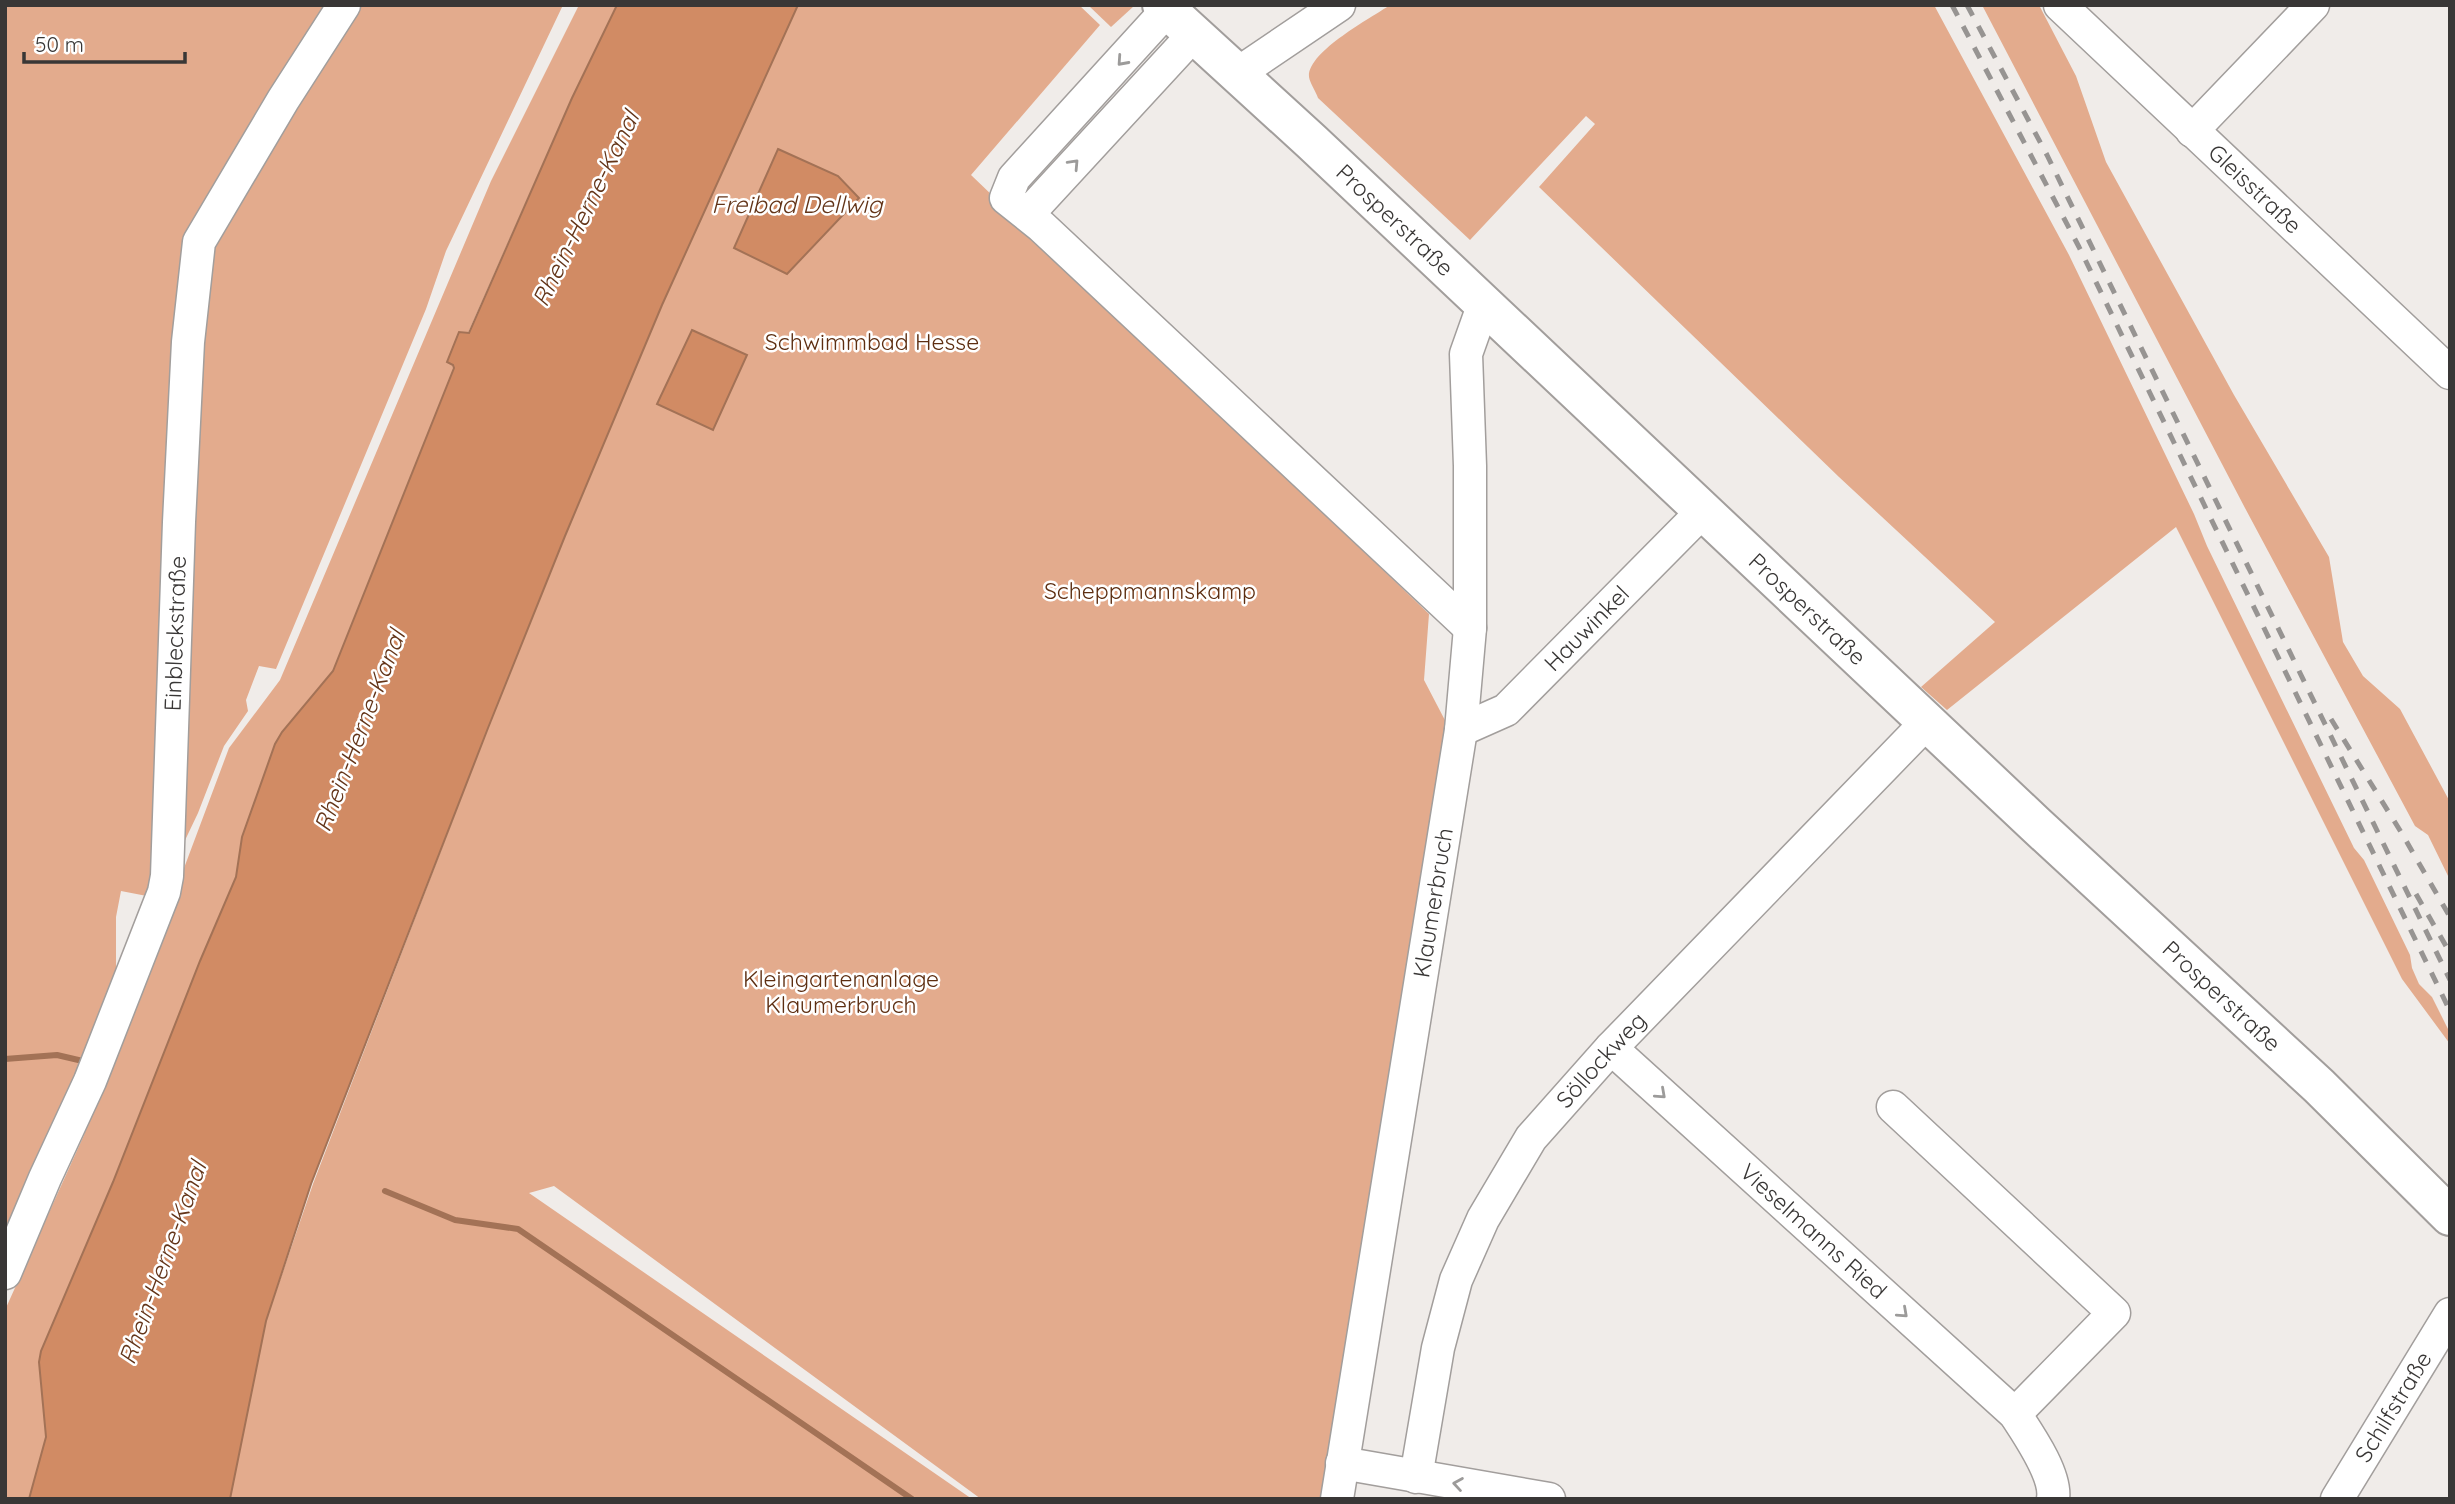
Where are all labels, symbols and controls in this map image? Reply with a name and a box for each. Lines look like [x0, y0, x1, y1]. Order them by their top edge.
scale bar [24, 21, 186, 65]
text: 50 m [35, 31, 84, 57]
one-way arrow [1117, 53, 1130, 66]
water label: Rhein-Herne-Kanal [525, 104, 646, 311]
street label: Gleisstraße [2202, 138, 2308, 240]
street label: Prosperstraße [1330, 158, 1460, 282]
one-way arrow [1066, 159, 1078, 172]
water label: Freibad Dellwig [712, 189, 884, 219]
park label: Schwimmbad Hesse [765, 327, 979, 356]
street label: Prosperstraße [1743, 547, 1872, 671]
street label: Einbleckstraße [158, 555, 192, 712]
park label: Scheppmannskamp [1044, 576, 1256, 605]
street label: Hauwinkel [1538, 579, 1635, 677]
water label: Rhein-Herne-Kanal [307, 623, 412, 836]
street label: Klaumerbruch [1406, 826, 1459, 980]
street label: Prosperstraße [2157, 934, 2287, 1058]
park label: Kleingartenanlage Klaumerbruch [743, 964, 939, 1019]
street label: Söllockweg [1550, 1006, 1652, 1114]
one-way arrow [1653, 1086, 1666, 1098]
water label: Rhein-Herne-Kanal [112, 1155, 213, 1368]
street label: Vieselmanns Ried [1734, 1157, 1893, 1305]
one-way arrow [1895, 1304, 1908, 1317]
street label: Schilfstraße [2348, 1346, 2438, 1467]
one-way arrow [1452, 1477, 1464, 1492]

